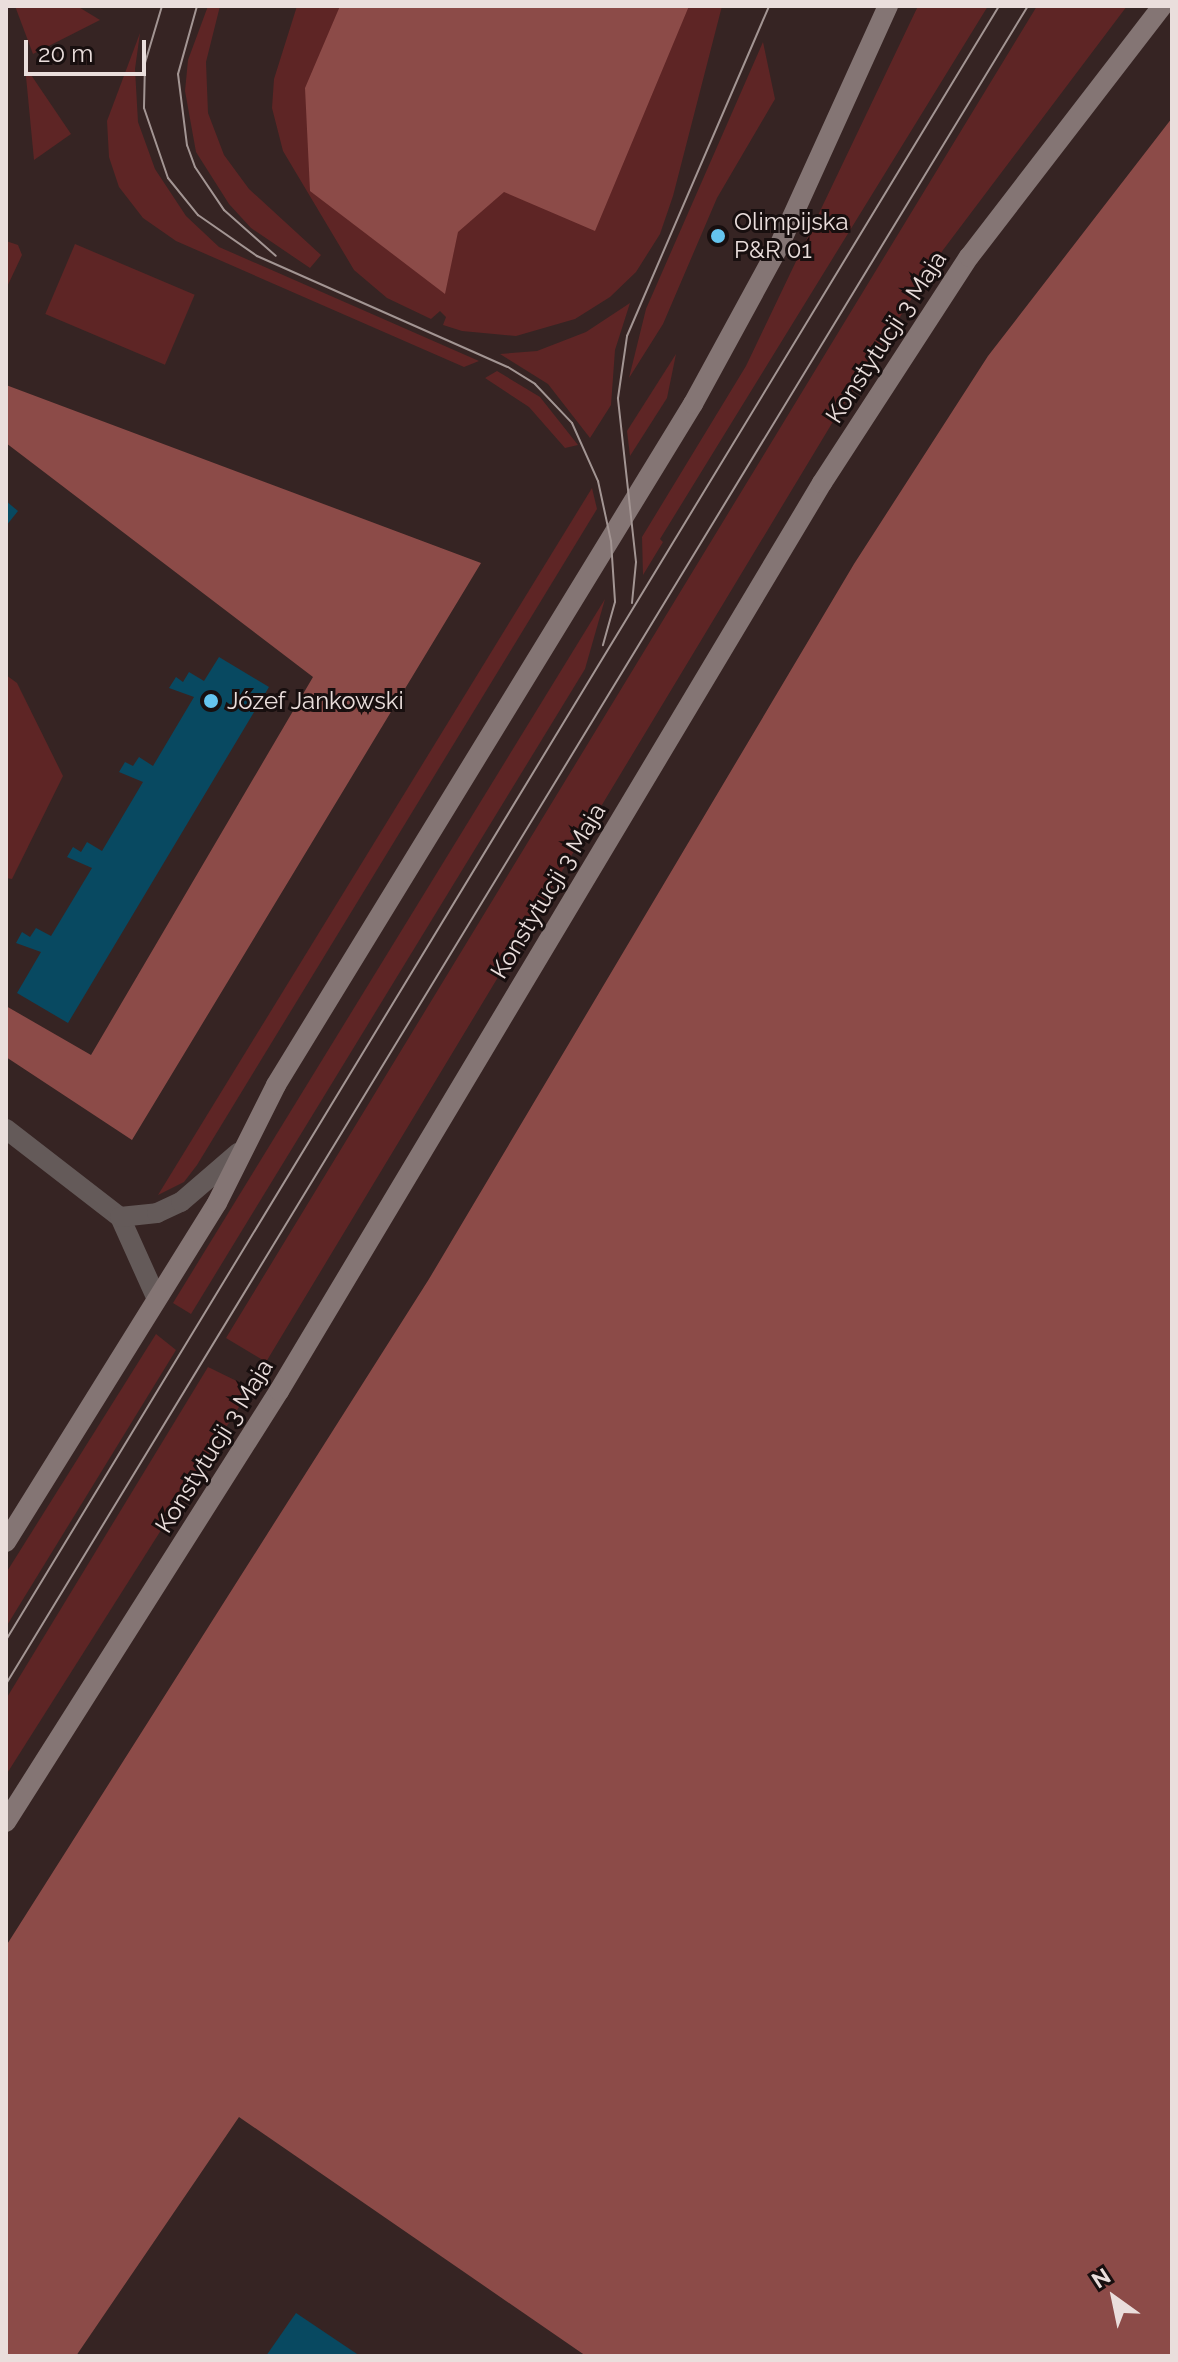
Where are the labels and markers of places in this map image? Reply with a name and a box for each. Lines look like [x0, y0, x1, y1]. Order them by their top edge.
place label: Olimpijska P&R 01 [734, 208, 849, 264]
marker: Olimpijska P&R 01 [709, 227, 727, 245]
place label: Józef Jankowski [227, 687, 405, 715]
marker: Józef Jankowski [202, 692, 220, 710]

